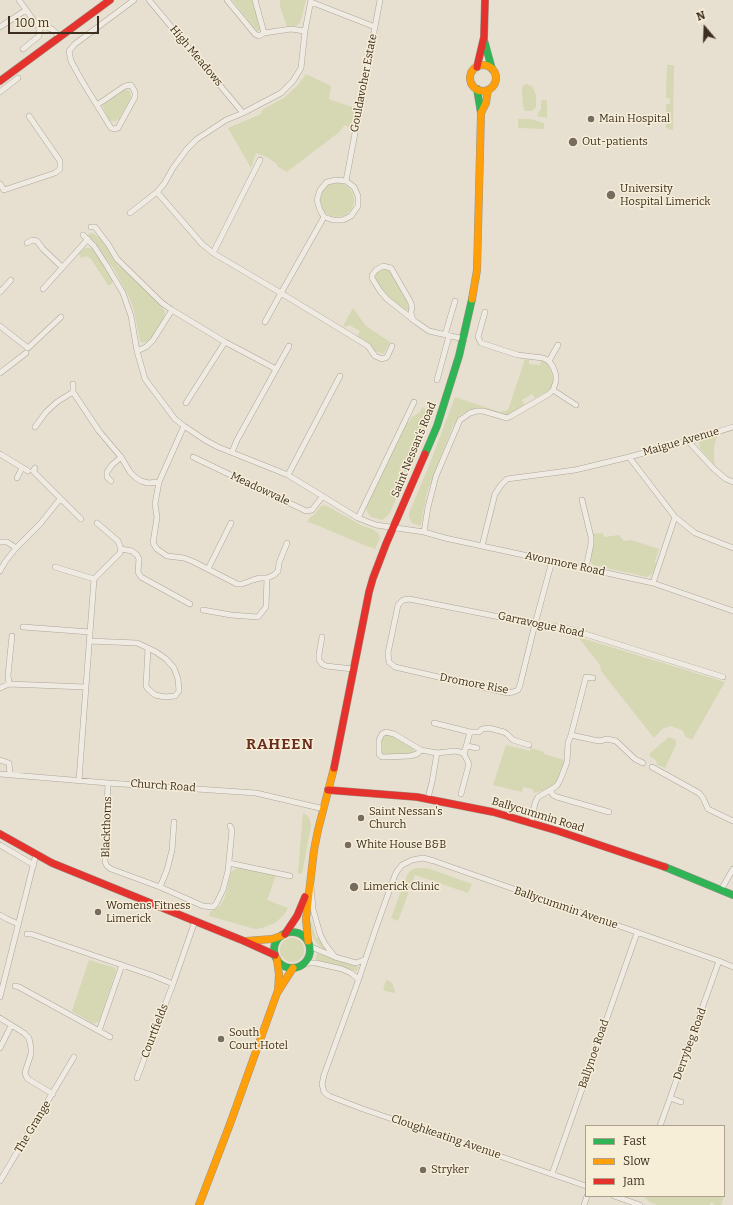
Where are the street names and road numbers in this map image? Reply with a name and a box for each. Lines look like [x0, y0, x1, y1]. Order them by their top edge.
street label: High Meadows [167, 23, 225, 89]
street label: Gouldavoher Estate [348, 33, 380, 133]
street label: Saint Nessan's Road [389, 400, 439, 500]
street label: Maigue Avenue [641, 425, 721, 459]
street label: Meadowvale [228, 469, 292, 509]
street label: Avonmore Road [524, 549, 606, 579]
street label: Garravogue Road [497, 609, 585, 641]
street label: Dromore Rise [438, 671, 510, 697]
street label: Church Road [130, 777, 196, 795]
street label: Ballycummin Road [490, 795, 586, 835]
street label: Blackthorns [99, 796, 115, 858]
street label: Ballycummin Avenue [512, 884, 620, 932]
street label: Courtfields [139, 1002, 171, 1060]
street label: Derrybeg Road [671, 1006, 709, 1082]
street label: Ballynoe Road [576, 1018, 612, 1090]
street label: The Grange [12, 1098, 54, 1156]
street label: Cloughkeating Avenue [389, 1112, 503, 1162]

